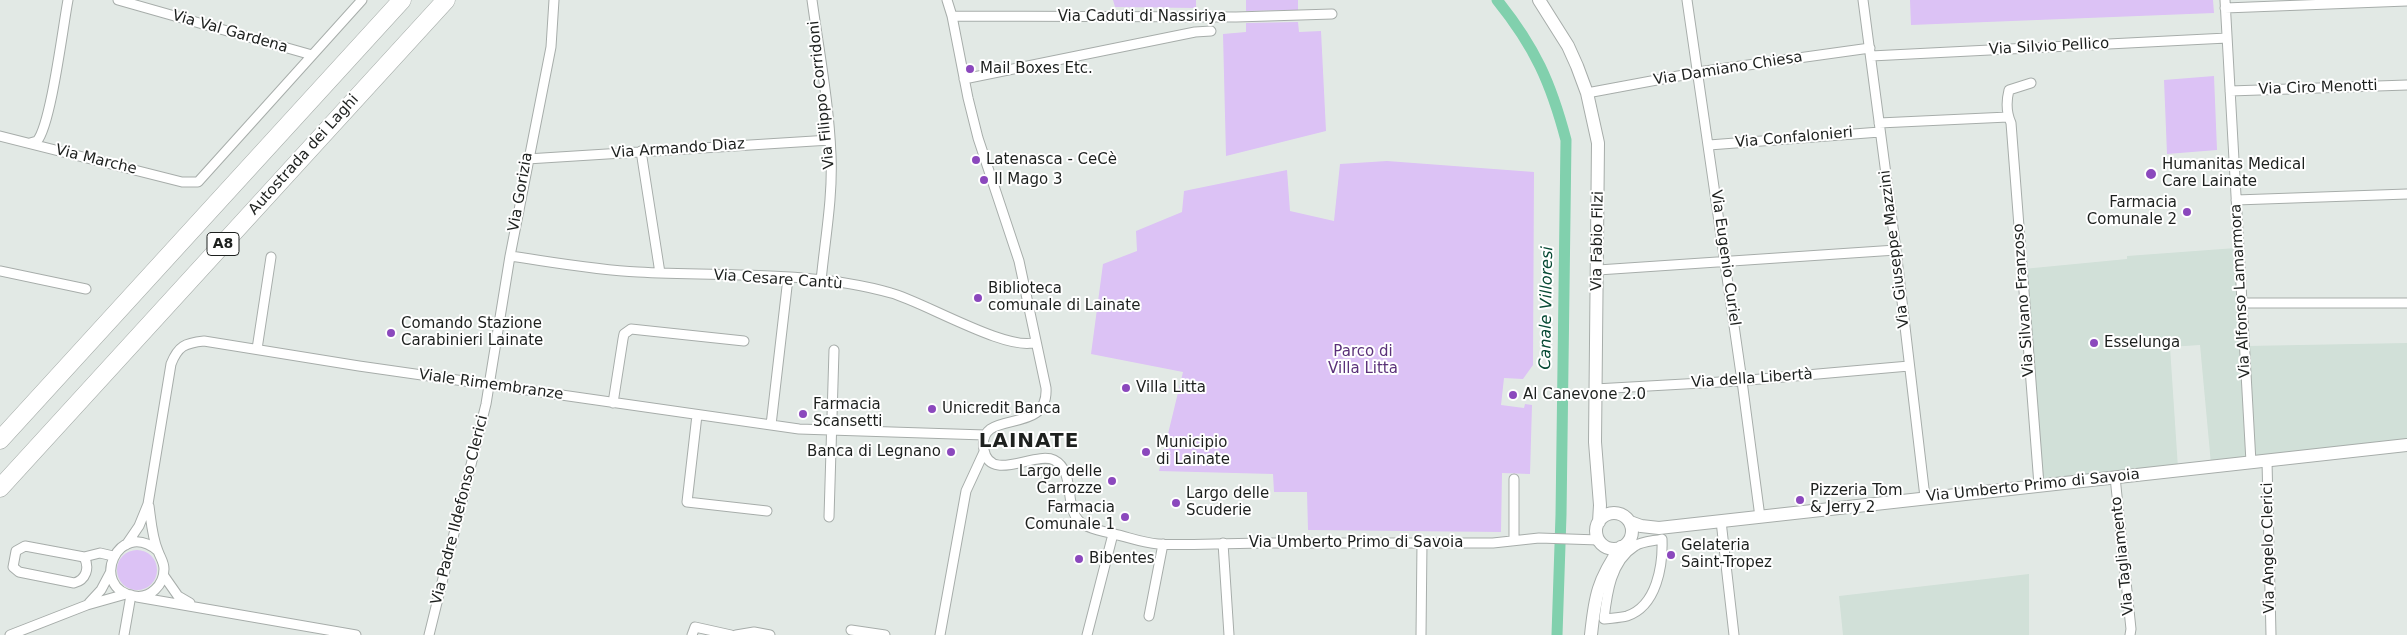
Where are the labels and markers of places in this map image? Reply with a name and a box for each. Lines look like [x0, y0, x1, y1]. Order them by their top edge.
place label: Mail Boxes Etc. [980, 60, 1093, 78]
marker: Mail Boxes Etc. [964, 63, 976, 75]
place label: Latenasca - CeCè [986, 151, 1117, 169]
marker: Latenasca - CeCè [970, 154, 982, 166]
place label: Humanitas Medical Care Lainate [2162, 156, 2305, 191]
marker: Humanitas Medical Care Lainate [2144, 167, 2158, 181]
place label: Il Mago 3 [994, 171, 1063, 189]
marker: Il Mago 3 [978, 174, 990, 186]
place label: Farmacia Comunale 2 [2087, 194, 2177, 229]
marker: Farmacia Comunale 2 [2181, 206, 2193, 218]
place label: Biblioteca comunale di Lainate [988, 280, 1140, 315]
marker: Biblioteca comunale di Lainate [972, 292, 984, 304]
place label: Comando Stazione Carabinieri Lainate [401, 315, 543, 350]
marker: Comando Stazione Carabinieri Lainate [385, 327, 397, 339]
place label: Esselunga [2104, 334, 2180, 352]
marker: Esselunga [2088, 337, 2100, 349]
place label: Villa Litta [1136, 379, 1206, 397]
marker: Villa Litta [1120, 382, 1132, 394]
place label: Al Canevone 2.0 [1523, 386, 1646, 404]
marker: Al Canevone 2.0 [1507, 389, 1519, 401]
place label: Farmacia Scansetti [813, 396, 882, 431]
place label: Unicredit Banca [942, 400, 1061, 418]
marker: Unicredit Banca [926, 403, 938, 415]
marker: Farmacia Scansetti [797, 408, 809, 420]
place label: Municipio di Lainate [1156, 434, 1230, 469]
place label: Banca di Legnano [807, 443, 941, 461]
marker: Banca di Legnano [945, 446, 957, 458]
marker: Municipio di Lainate [1140, 446, 1152, 458]
place label: Largo delle Carrozze [1019, 463, 1102, 498]
marker: Largo delle Carrozze [1106, 475, 1118, 487]
place label: Pizzeria Tom & Jerry 2 [1810, 482, 1903, 517]
place label: Largo delle Scuderie [1186, 485, 1269, 520]
marker: Pizzeria Tom & Jerry 2 [1794, 494, 1806, 506]
marker: Largo delle Scuderie [1170, 497, 1182, 509]
place label: Farmacia Comunale 1 [1025, 499, 1115, 534]
marker: Farmacia Comunale 1 [1119, 511, 1131, 523]
place label: Gelateria Saint-Tropez [1681, 537, 1772, 572]
marker: Gelateria Saint-Tropez [1665, 549, 1677, 561]
place label: Bibentes [1089, 550, 1155, 568]
marker: Bibentes [1073, 553, 1085, 565]

